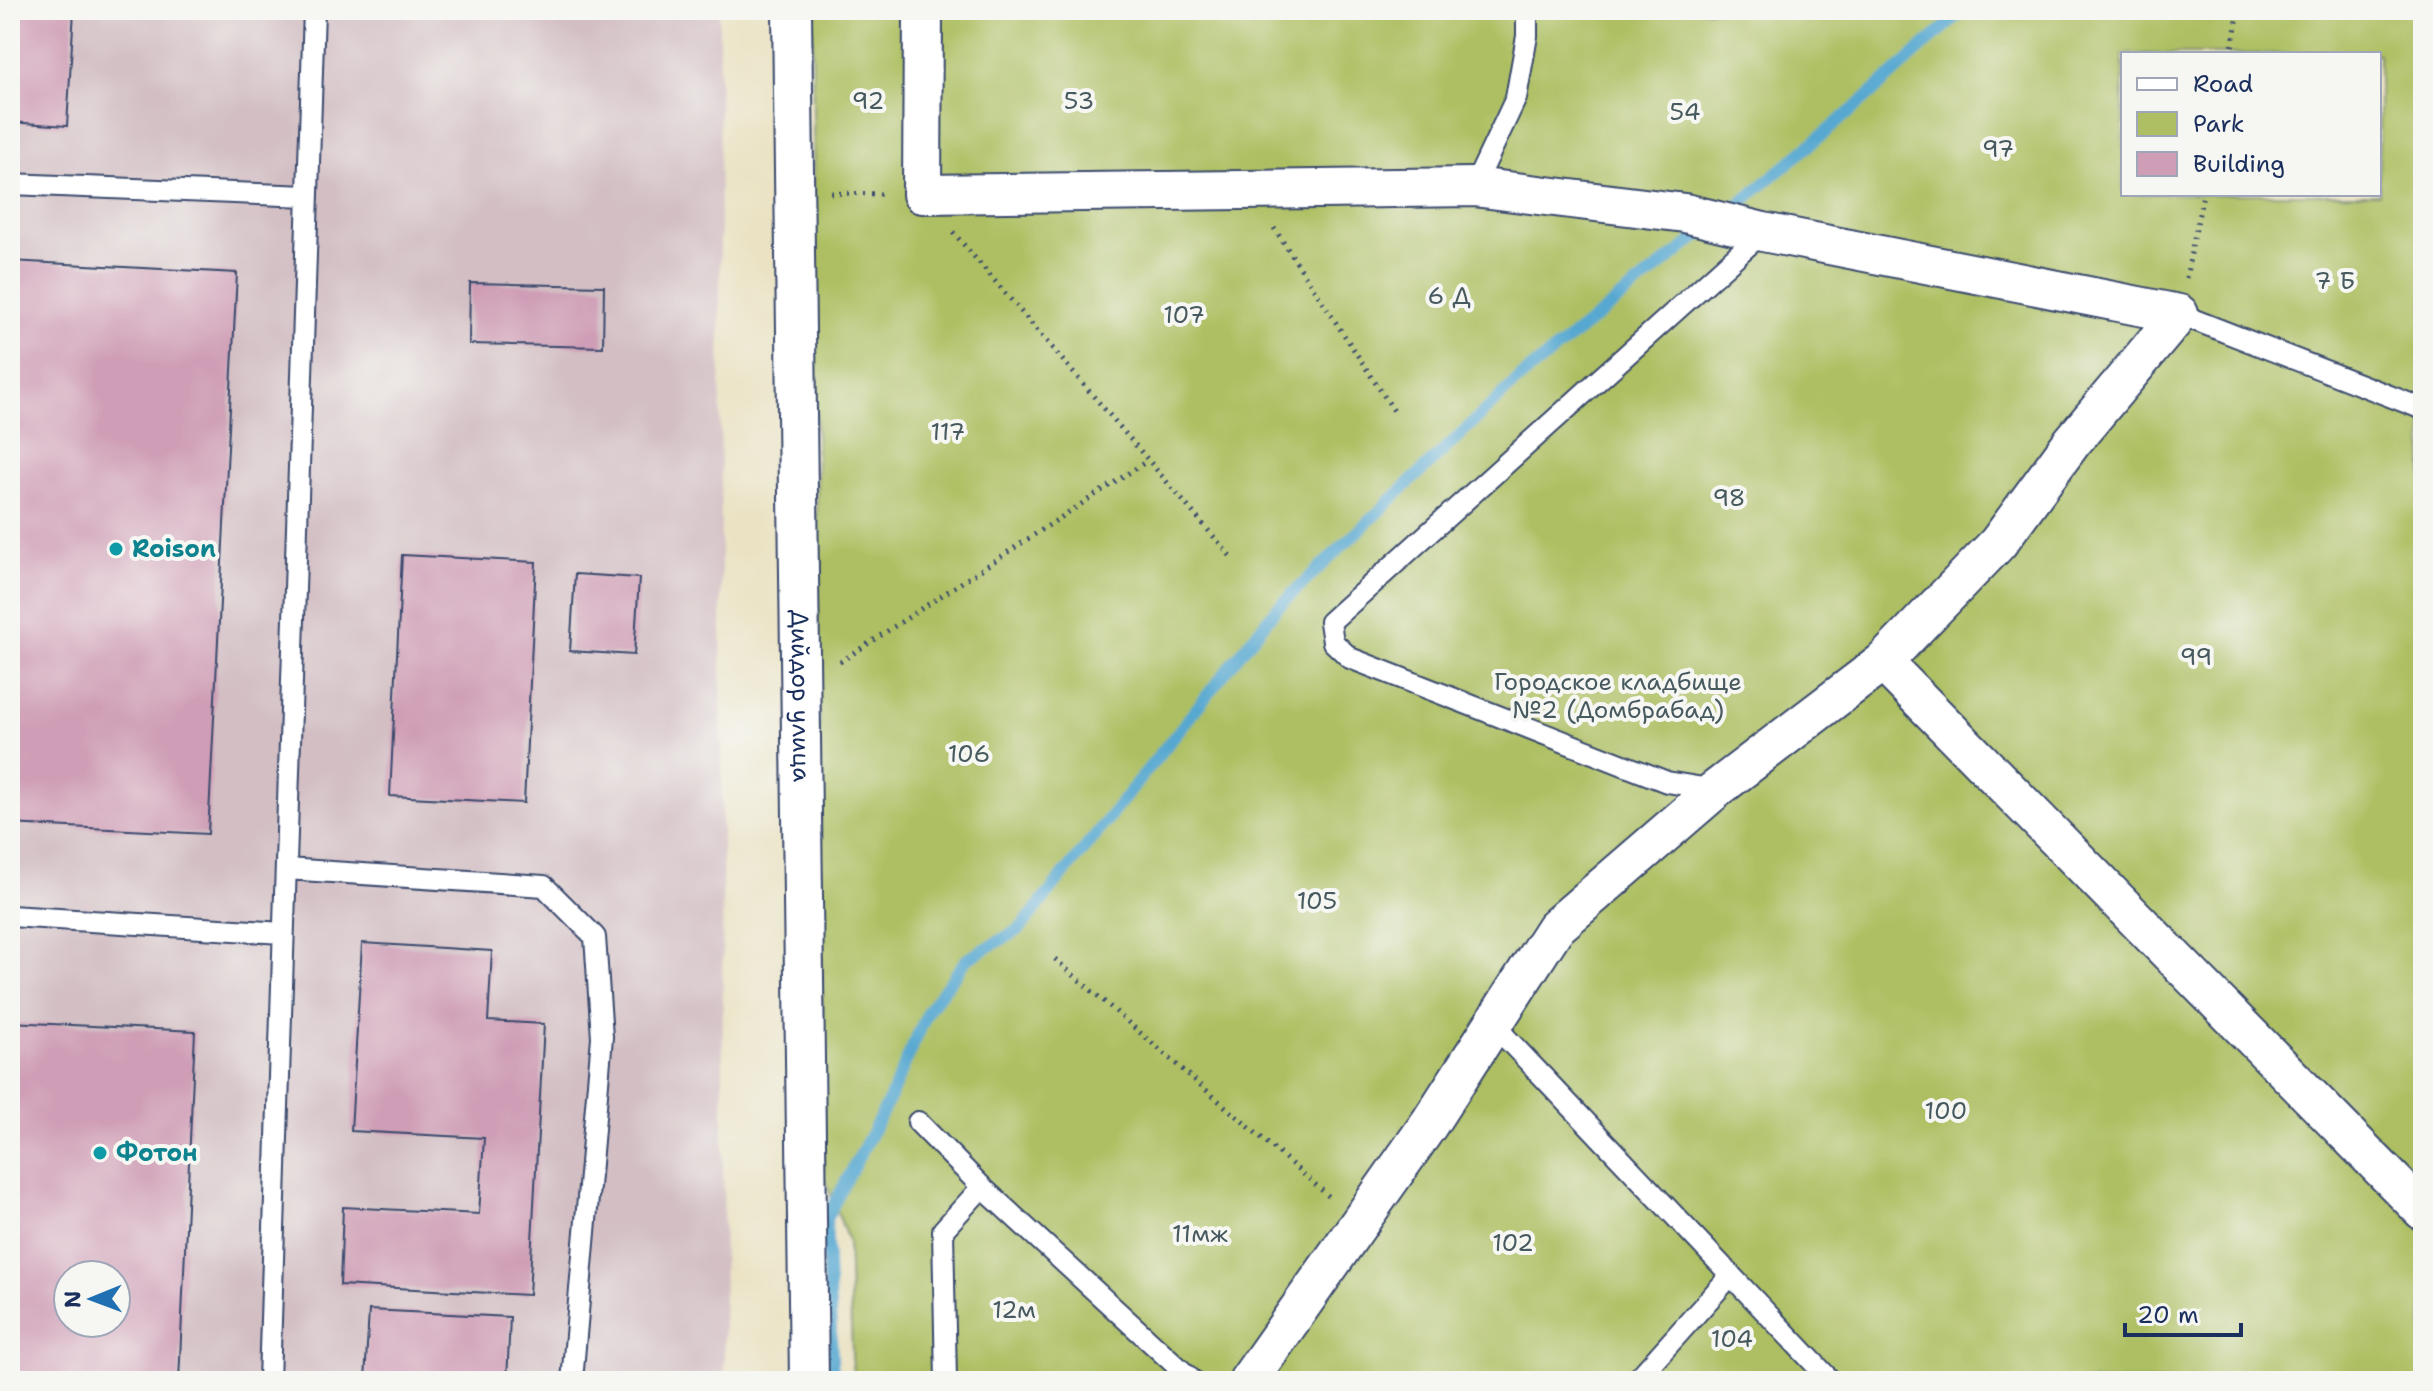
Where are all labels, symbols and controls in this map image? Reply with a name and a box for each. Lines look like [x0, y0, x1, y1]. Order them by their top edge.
legend [2121, 52, 2381, 196]
text: Road [2193, 68, 2253, 100]
park label: 92 [852, 85, 884, 117]
park label: 53 [1064, 85, 1094, 117]
park label: 54 [1670, 96, 1700, 128]
text: Park [2193, 108, 2245, 140]
park label: 97 [1982, 133, 2014, 165]
text: Building [2193, 148, 2285, 180]
park label: 7 Б [2315, 265, 2355, 297]
park label: 6 Д [1427, 280, 1471, 312]
park label: 107 [1163, 299, 1205, 331]
park label: 117 [931, 416, 965, 448]
park label: 98 [1712, 482, 1746, 514]
place label: Roison [132, 533, 216, 565]
marker: Roison [107, 540, 125, 558]
street label: Дийдор улица [783, 610, 818, 782]
park label: 99 [2180, 641, 2212, 673]
park label: Городское кладбище №2 (Домбрабад) [1494, 666, 1742, 726]
park label: 106 [948, 738, 990, 770]
park label: 105 [1297, 885, 1337, 917]
park label: 100 [1925, 1095, 1967, 1127]
place label: Фотон [116, 1137, 198, 1169]
marker: Фотон [91, 1144, 109, 1162]
park label: 11мж [1172, 1218, 1228, 1250]
park label: 102 [1492, 1227, 1534, 1259]
north arrow [52, 1259, 132, 1339]
scale bar [2125, 1287, 2241, 1337]
text: N [58, 1290, 87, 1308]
park label: 12м [992, 1294, 1036, 1326]
text: 20 m [2137, 1299, 2199, 1331]
park label: 104 [1711, 1323, 1753, 1355]

